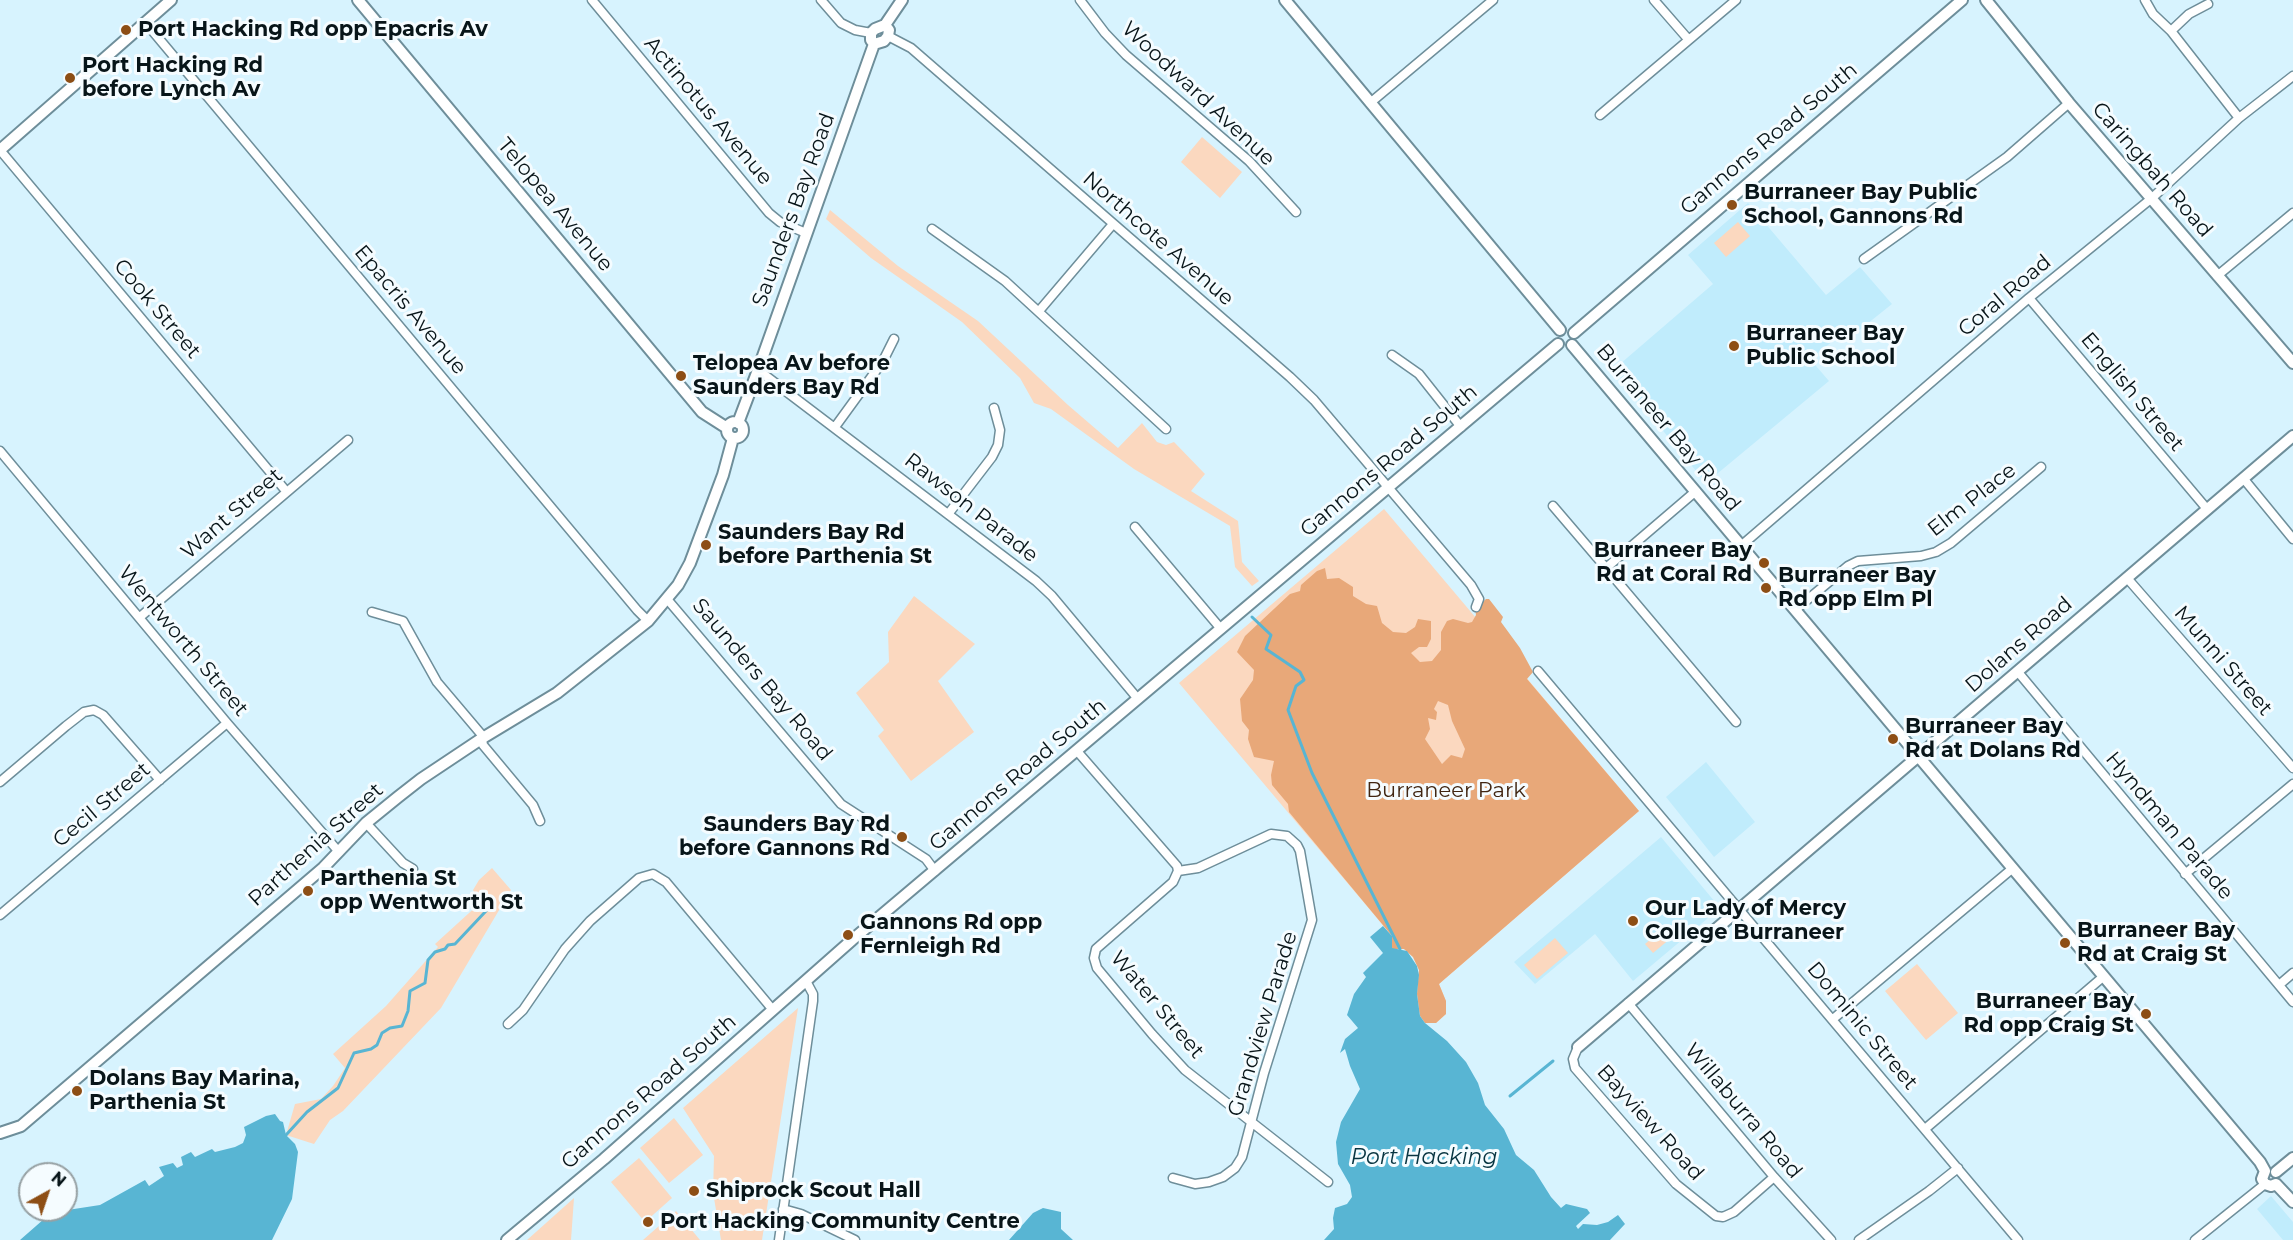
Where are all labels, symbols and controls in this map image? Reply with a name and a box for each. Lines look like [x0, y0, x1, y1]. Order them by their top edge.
street label: Woodward Avenue [1116, 16, 1280, 172]
place label: Port Hacking Rd opp Epacris Av [138, 17, 488, 43]
marker: Port Hacking Rd opp Epacris Av [119, 23, 133, 37]
street label: Actinotus Avenue [639, 32, 777, 190]
place label: Port Hacking Rd before Lynch Av [82, 53, 263, 103]
street label: Gannons Road South [1675, 58, 1863, 220]
marker: Port Hacking Rd before Lynch Av [63, 71, 77, 85]
street label: Caringbah Road [2086, 97, 2218, 243]
street label: Saunders Bay Road [747, 110, 841, 310]
street label: Telopea Avenue [492, 133, 618, 277]
street label: Northcote Avenue [1077, 166, 1239, 312]
place label: Burraneer Bay Public School, Gannons Rd [1744, 180, 1977, 230]
marker: Burraneer Bay Public School, Gannons Rd [1725, 198, 1739, 212]
street label: Epacris Avenue [348, 240, 472, 380]
street label: Coral Road [1953, 250, 2057, 342]
street label: Cook Street [108, 254, 206, 364]
place label: Burraneer Bay Public School [1746, 321, 1904, 371]
street label: English Street [2075, 327, 2189, 457]
street label: Burraneer Bay Road [1590, 339, 1746, 517]
marker: Burraneer Bay Public School [1727, 339, 1741, 353]
place label: Telopea Av before Saunders Bay Rd [693, 351, 890, 401]
marker: Telopea Av before Saunders Bay Rd [674, 369, 688, 383]
street label: Gannons Road South [1295, 380, 1483, 542]
street label: Rawson Parade [899, 448, 1043, 568]
street label: Elm Place [1923, 458, 2021, 542]
street label: Want Street [176, 463, 288, 565]
place label: Saunders Bay Rd before Parthenia St [718, 520, 932, 570]
marker: Saunders Bay Rd before Parthenia St [699, 538, 713, 552]
place label: Burraneer Bay Rd at Coral Rd [1594, 538, 1752, 588]
marker: Burraneer Bay Rd at Coral Rd [1757, 556, 1771, 570]
street label: Wentworth Street [113, 560, 253, 722]
place label: Burraneer Bay Rd opp Elm Pl [1778, 563, 1936, 613]
marker: Burraneer Bay Rd opp Elm Pl [1759, 581, 1773, 595]
street label: Dolans Road [1960, 592, 2078, 698]
street label: Saunders Bay Road [687, 594, 837, 766]
street label: Munni Street [2168, 601, 2278, 721]
street label: Gannons Road South [924, 694, 1112, 856]
place label: Burraneer Bay Rd at Dolans Rd [1905, 714, 2081, 764]
marker: Burraneer Bay Rd at Dolans Rd [1886, 732, 1900, 746]
street label: Hyndman Parade [2100, 747, 2238, 905]
street label: Cecil Street [48, 757, 156, 853]
street label: Parthenia Street [243, 778, 389, 912]
park label: Burraneer Park [1366, 778, 1526, 804]
place label: Saunders Bay Rd before Gannons Rd [679, 812, 890, 862]
marker: Saunders Bay Rd before Gannons Rd [895, 830, 909, 844]
place label: Parthenia St opp Wentworth St [320, 866, 523, 916]
marker: Parthenia St opp Wentworth St [301, 884, 315, 898]
place label: Our Lady of Mercy College Burraneer [1645, 896, 1846, 946]
place label: Gannons Rd opp Fernleigh Rd [860, 910, 1042, 960]
marker: Our Lady of Mercy College Burraneer [1626, 914, 1640, 928]
place label: Burraneer Bay Rd at Craig St [2077, 918, 2235, 968]
marker: Gannons Rd opp Fernleigh Rd [841, 928, 855, 942]
street label: Grandview Parade [1223, 928, 1303, 1120]
marker: Burraneer Bay Rd at Craig St [2058, 936, 2072, 950]
street label: Water Street [1105, 946, 1209, 1064]
street label: Dominic Street [1801, 957, 1923, 1095]
place label: Burraneer Bay Rd opp Craig St [1964, 989, 2134, 1039]
marker: Burraneer Bay Rd opp Craig St [2139, 1007, 2153, 1021]
street label: Gannons Road South [556, 1009, 742, 1175]
street label: Willaburra Road [1679, 1038, 1807, 1184]
street label: Bayview Road [1591, 1060, 1709, 1186]
place label: Dolans Bay Marina, Parthenia St [89, 1066, 300, 1116]
marker: Dolans Bay Marina, Parthenia St [70, 1084, 84, 1098]
water label: Port Hacking [1350, 1145, 1498, 1171]
north arrow [18, 1162, 78, 1222]
text: N [48, 1168, 70, 1191]
place label: Shiprock Scout Hall [706, 1178, 921, 1204]
marker: Shiprock Scout Hall [687, 1184, 701, 1198]
place label: Port Hacking Community Centre [660, 1209, 1020, 1235]
marker: Port Hacking Community Centre [641, 1215, 655, 1229]

